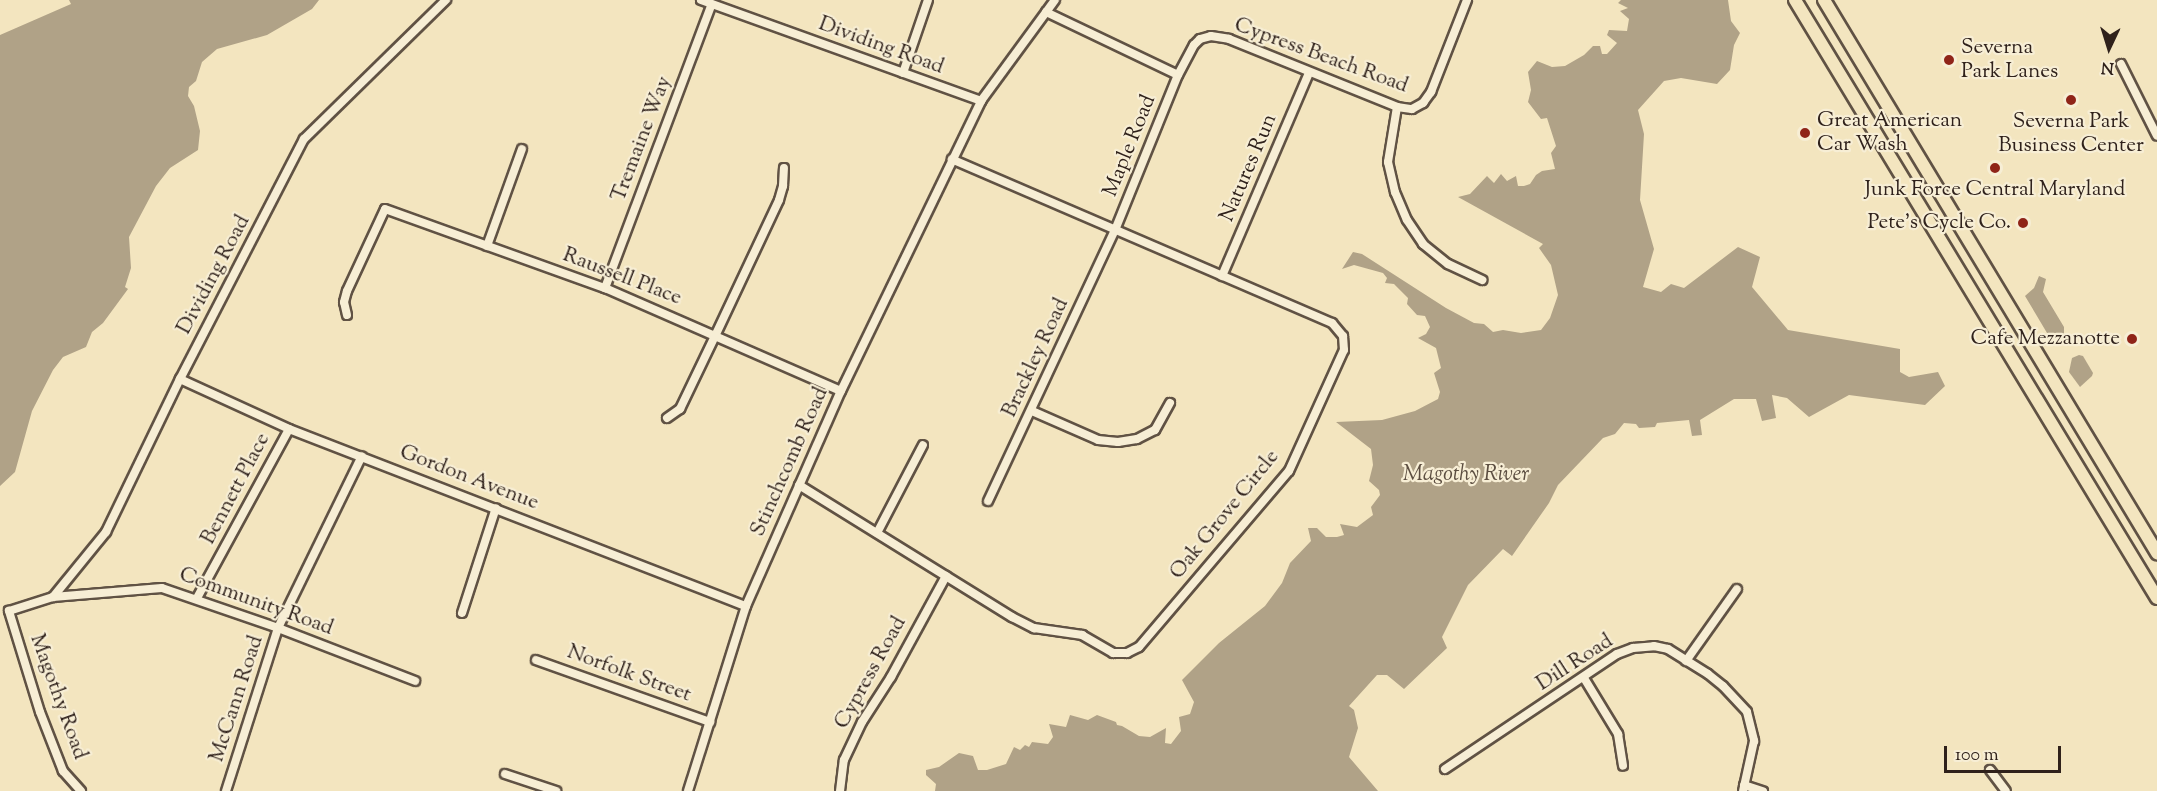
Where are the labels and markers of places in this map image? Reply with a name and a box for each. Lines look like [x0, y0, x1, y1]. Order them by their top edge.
place label: Severna Park Lanes [1961, 35, 2058, 85]
marker: Severna Park Lanes [1942, 53, 1956, 67]
marker: Severna Park Business Center [2064, 93, 2078, 107]
place label: Great American Car Wash [1817, 108, 1962, 158]
place label: Severna Park Business Center [1998, 109, 2144, 159]
marker: Great American Car Wash [1798, 126, 1812, 140]
marker: Junk Force Central Maryland [1988, 161, 2002, 175]
place label: Junk Force Central Maryland [1865, 177, 2125, 203]
place label: Pete's Cycle Co. [1868, 210, 2011, 236]
marker: Pete's Cycle Co. [2016, 216, 2030, 230]
place label: Cafe Mezzanotte [1971, 326, 2120, 352]
marker: Cafe Mezzanotte [2125, 332, 2139, 346]

